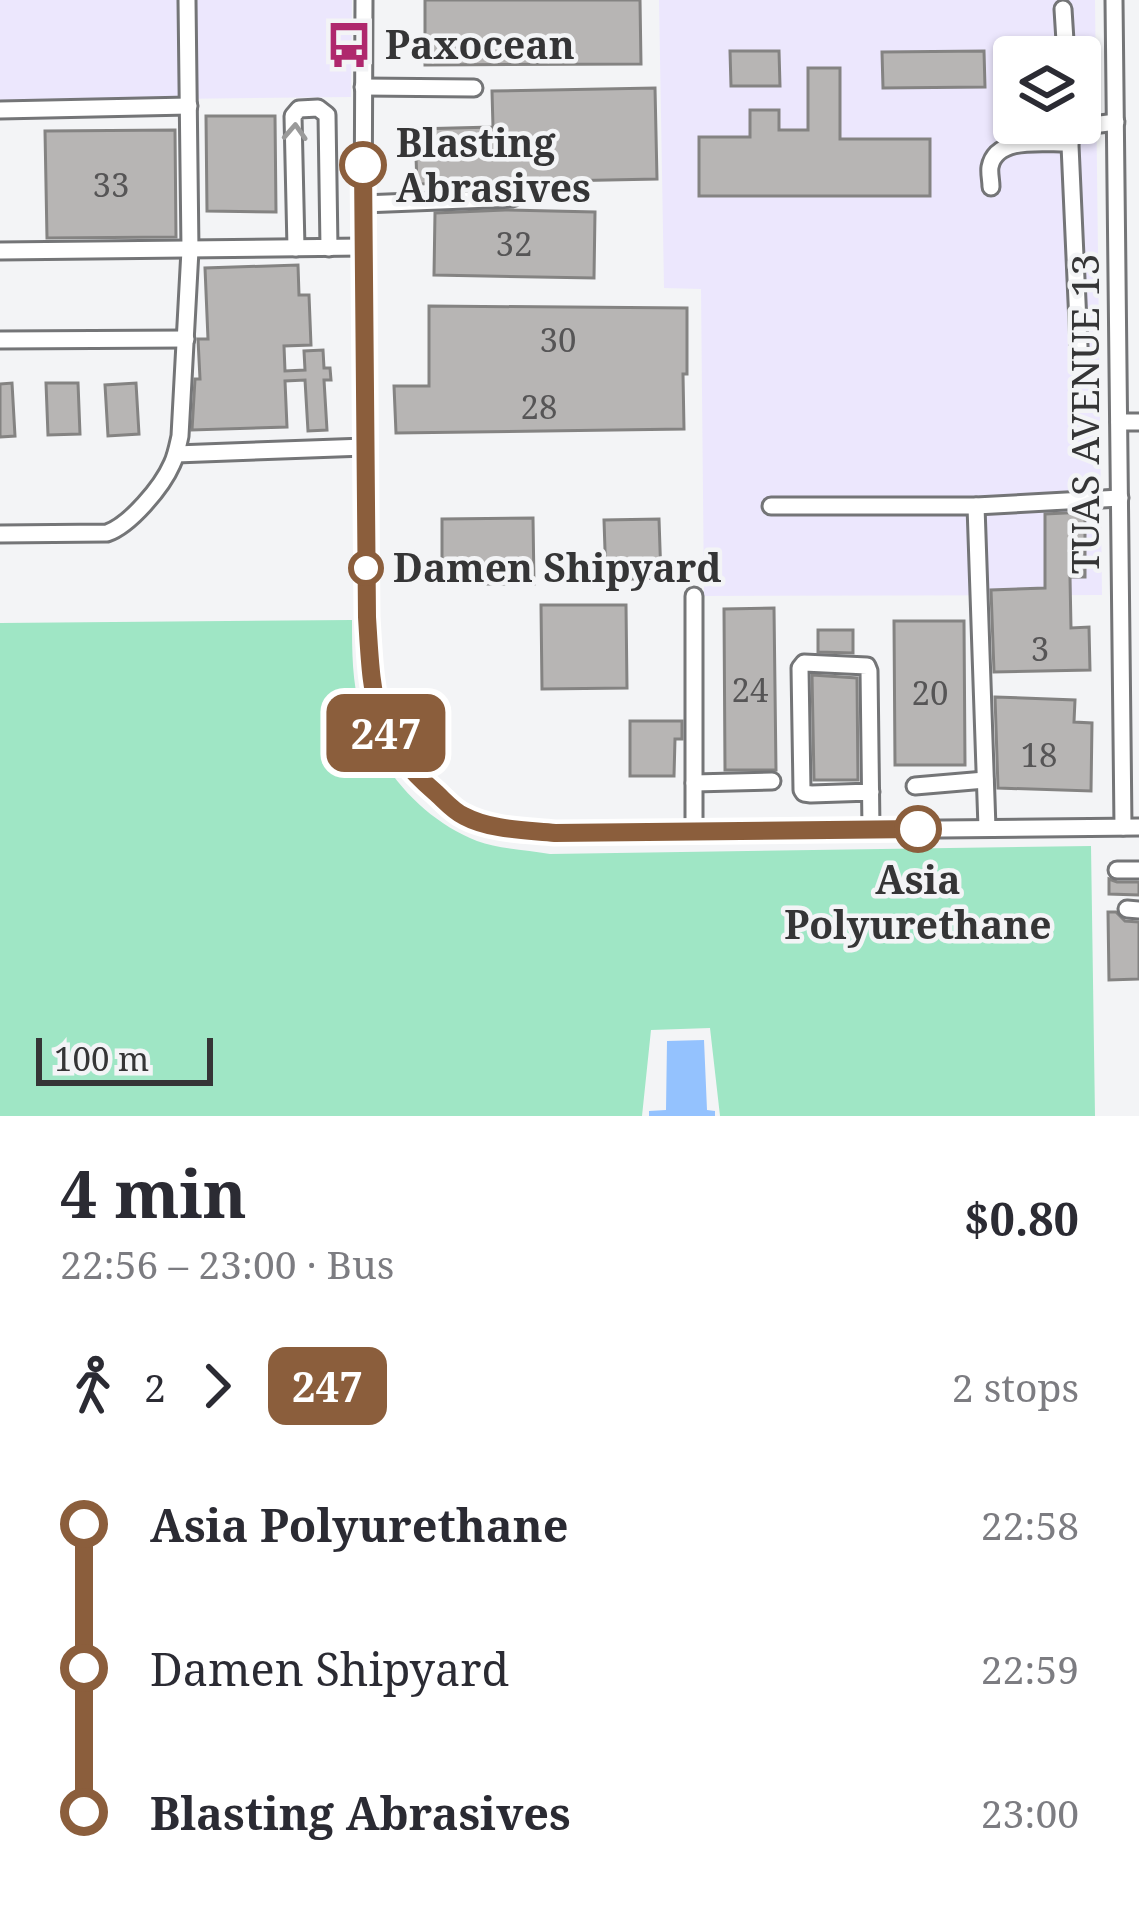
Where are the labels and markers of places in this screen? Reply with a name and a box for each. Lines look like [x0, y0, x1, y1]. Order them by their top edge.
place label: Paxocean [385, 17, 575, 70]
bus stop icon: Paxocean [324, 20, 374, 70]
place label: Blasting Abrasives [396, 115, 591, 213]
marker: Blasting Abrasives [341, 143, 385, 187]
place label: Damen Shipyard [393, 540, 722, 593]
marker: Damen Shipyard [350, 552, 382, 584]
marker: Asia Polyurethane [896, 807, 940, 851]
place label: Asia Polyurethane [784, 852, 1052, 950]

